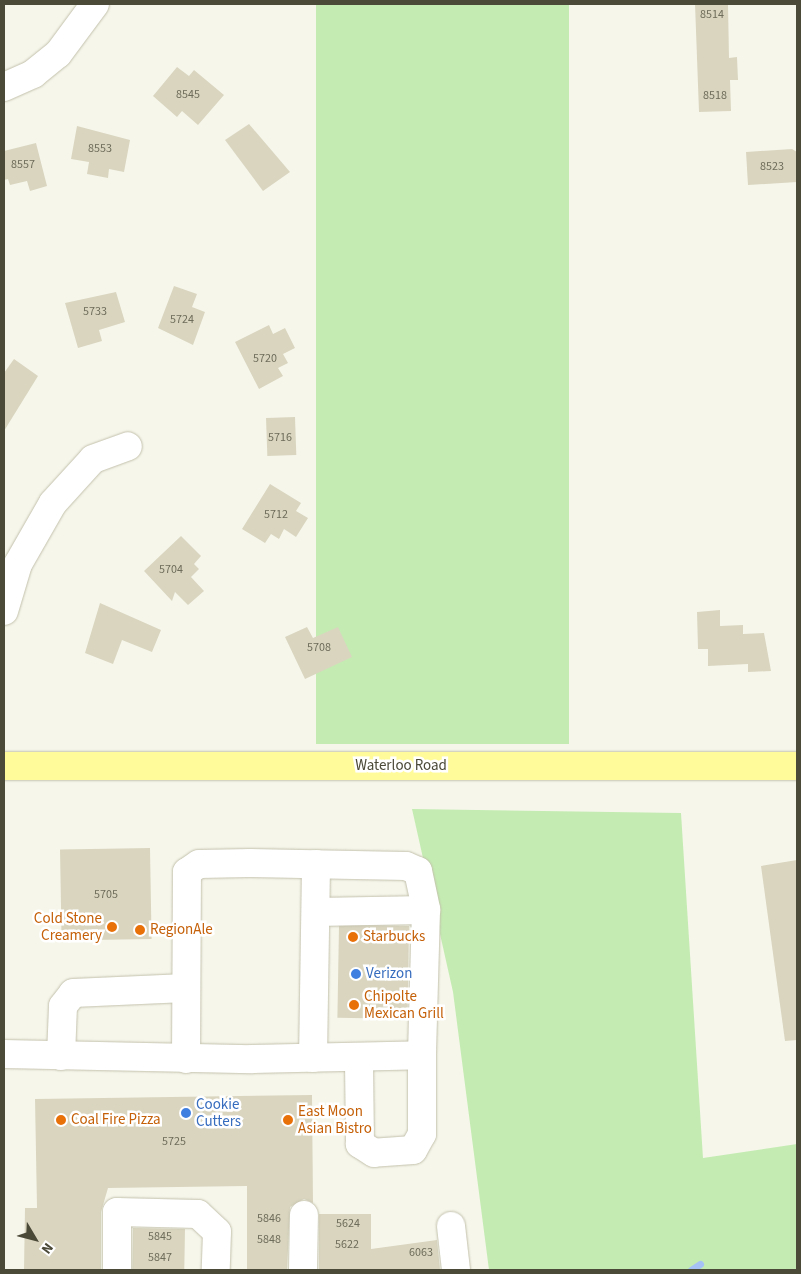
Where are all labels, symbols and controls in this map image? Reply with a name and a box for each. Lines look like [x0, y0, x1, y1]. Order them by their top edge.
house number: 8514 [700, 8, 724, 22]
house number: 8545 [176, 88, 200, 102]
house number: 8518 [703, 89, 727, 103]
house number: 8553 [88, 142, 112, 156]
house number: 8557 [11, 158, 35, 172]
house number: 8523 [760, 160, 784, 174]
house number: 5733 [83, 305, 107, 319]
house number: 5724 [170, 313, 194, 327]
house number: 5720 [253, 352, 277, 366]
house number: 5716 [268, 431, 292, 445]
house number: 5712 [264, 508, 288, 522]
house number: 5704 [159, 563, 183, 577]
house number: 5708 [307, 641, 331, 655]
street label: Waterloo Road [355, 757, 447, 775]
house number: 5705 [94, 888, 118, 902]
place label: Cold Stone Creamery [34, 909, 102, 944]
marker: Cold Stone Creamery [106, 921, 118, 933]
place label: RegionAle [150, 921, 213, 939]
marker: RegionAle [134, 924, 146, 936]
place label: Starbucks [363, 928, 425, 946]
marker: Starbucks [347, 931, 359, 943]
place label: Verizon [366, 965, 412, 983]
marker: Verizon [350, 968, 362, 980]
place label: Chipolte Mexican Grill [364, 987, 444, 1022]
marker: Chipolte Mexican Grill [348, 999, 360, 1011]
place label: Cookie Cutters [196, 1095, 241, 1130]
place label: East Moon Asian Bistro [298, 1102, 372, 1137]
marker: Cookie Cutters [180, 1107, 192, 1119]
place label: Coal Fire Pizza [71, 1111, 161, 1129]
marker: Coal Fire Pizza [55, 1114, 67, 1126]
marker: East Moon Asian Bistro [282, 1114, 294, 1126]
house number: 5725 [162, 1135, 186, 1149]
house number: 5846 [257, 1212, 281, 1226]
north arrow [10, 1214, 60, 1264]
house number: 5624 [336, 1217, 360, 1231]
house number: 5845 [148, 1230, 172, 1244]
house number: 5848 [257, 1233, 281, 1247]
text: N [36, 1238, 58, 1258]
house number: 5622 [335, 1238, 359, 1252]
house number: 6063 [409, 1246, 433, 1260]
house number: 5847 [148, 1251, 172, 1265]

